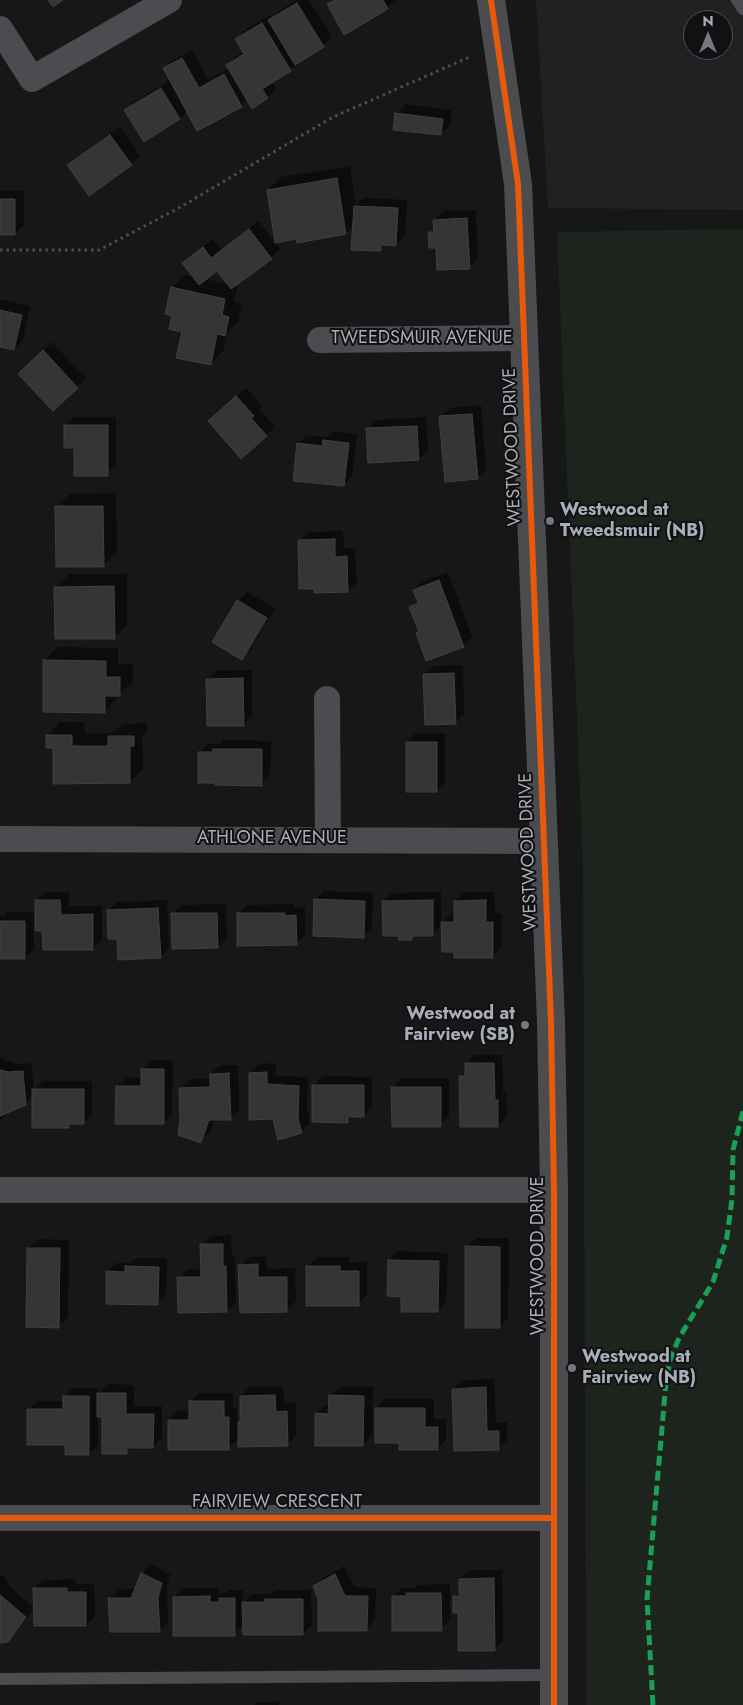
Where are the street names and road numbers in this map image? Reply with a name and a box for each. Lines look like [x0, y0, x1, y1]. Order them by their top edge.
street label: TWEEDSMUIR AVENUE [331, 328, 513, 350]
street label: WESTWOOD DRIVE [499, 367, 527, 527]
street label: WESTWOOD DRIVE [515, 772, 543, 932]
street label: ATHLONE AVENUE [197, 828, 347, 850]
street label: WESTWOOD DRIVE [528, 1177, 550, 1335]
street label: FAIRVIEW CRESCENT [192, 1492, 362, 1514]

